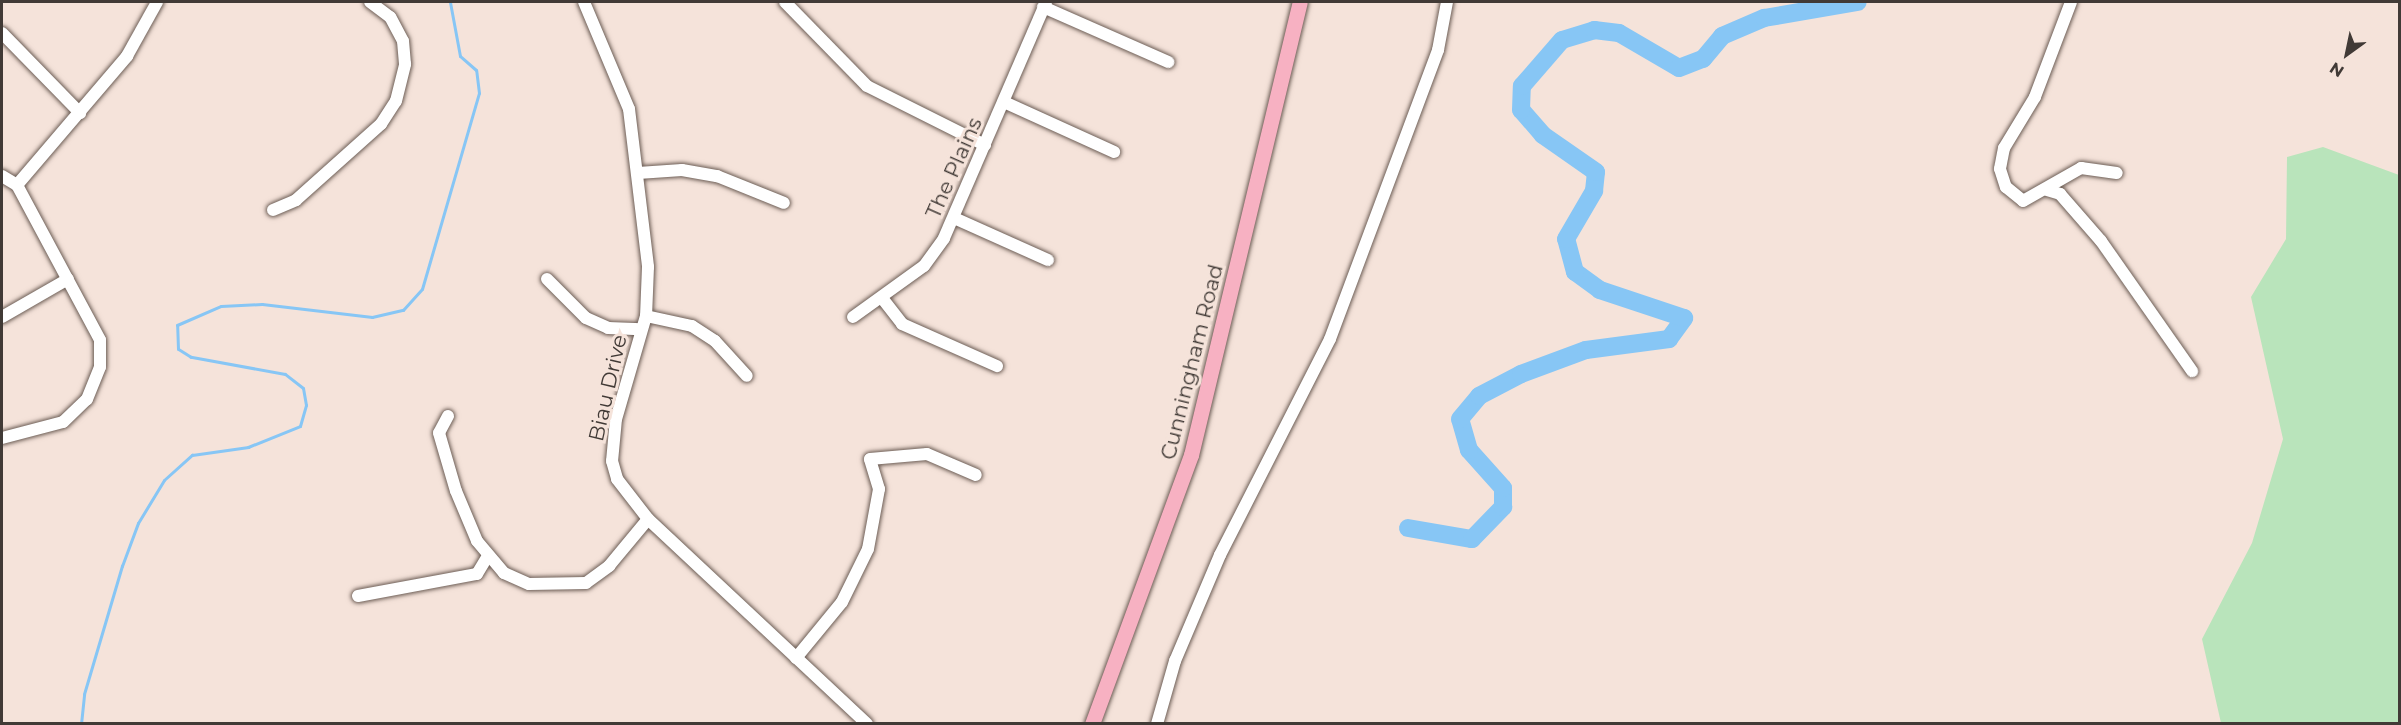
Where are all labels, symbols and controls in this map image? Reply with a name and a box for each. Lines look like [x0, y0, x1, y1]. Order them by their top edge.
north arrow [2317, 24, 2377, 84]
text: N [2326, 58, 2348, 81]
street label: The Plains [921, 114, 987, 222]
street label: Cunningham Road [1156, 262, 1228, 462]
street label: Biau Drive [584, 332, 632, 444]

